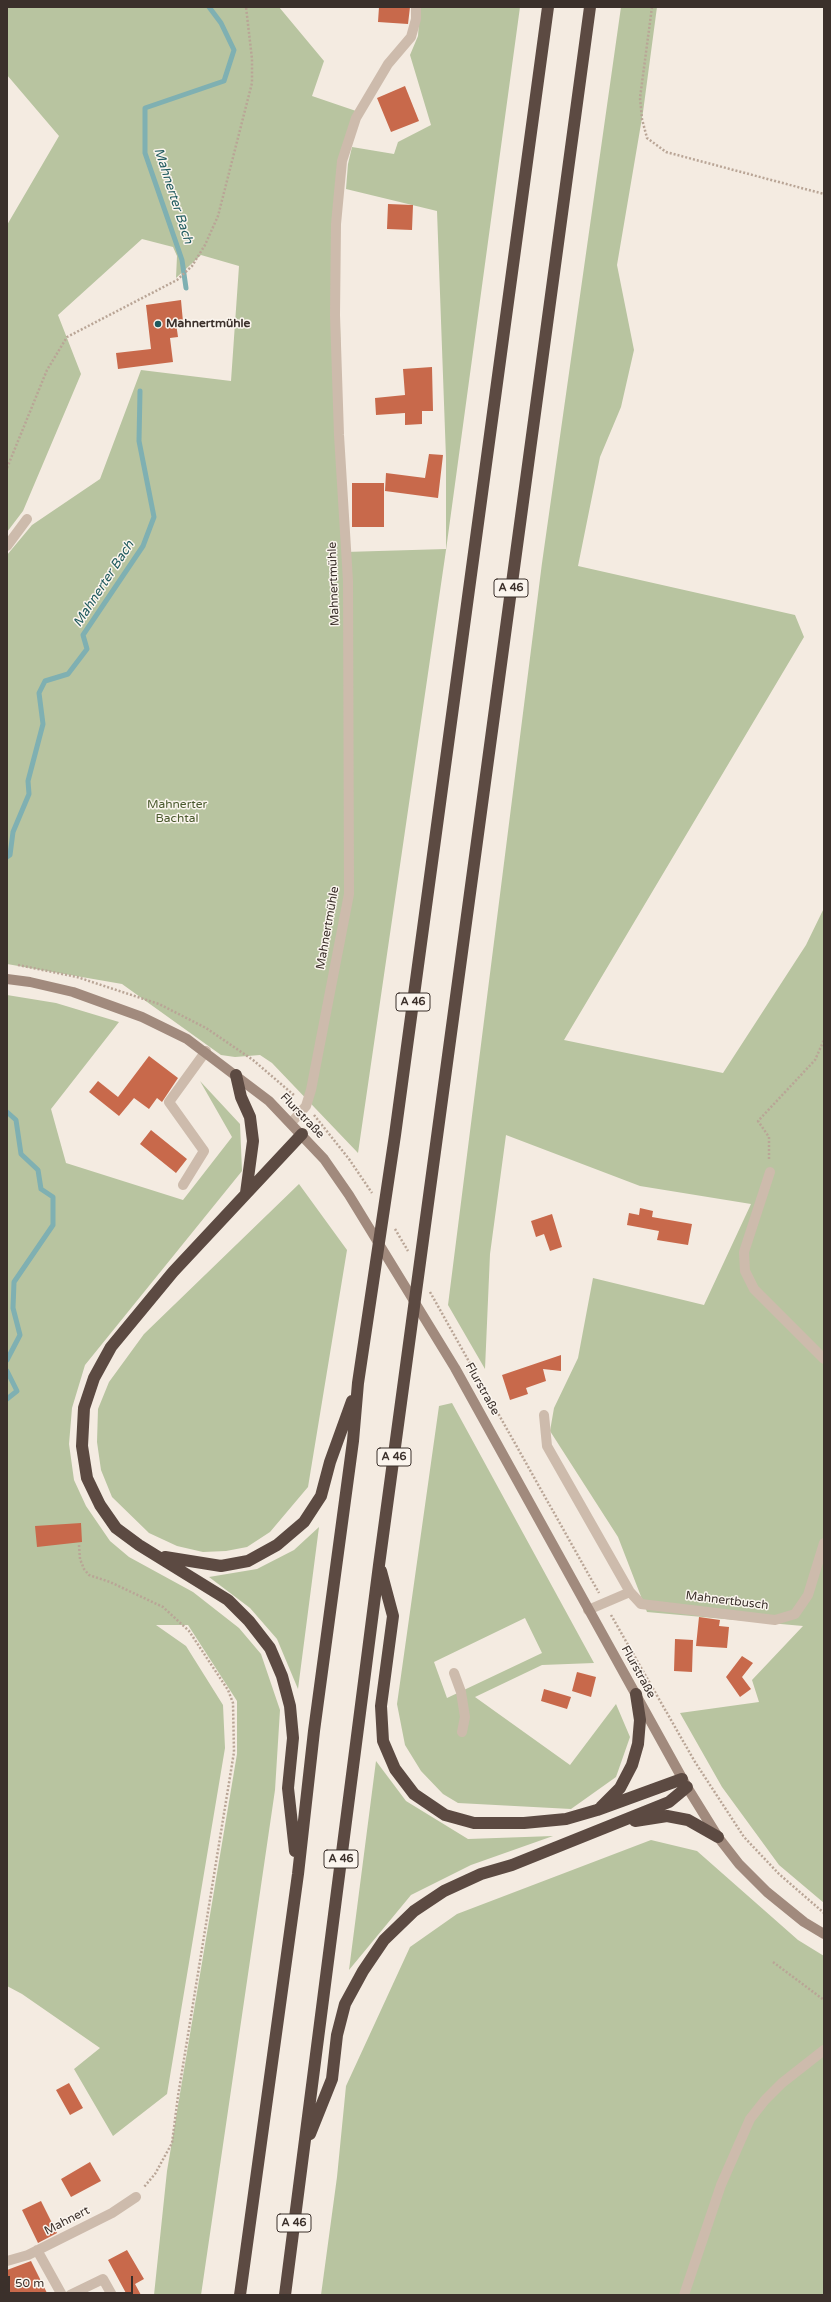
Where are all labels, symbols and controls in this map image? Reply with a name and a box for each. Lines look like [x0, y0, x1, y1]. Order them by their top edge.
water label: Mahnerter Bach [150, 146, 196, 246]
place label: Mahnertmühle [166, 317, 250, 331]
marker: Mahnertmühle [153, 319, 163, 329]
water label: Mahnerter Bach [70, 538, 138, 630]
street label: Mahnertmühle [325, 542, 343, 626]
road number: A 46 [494, 579, 528, 597]
park label: Mahnerter Bachtal [147, 798, 207, 826]
street label: Mahnertmühle [314, 885, 342, 971]
road number: A 46 [396, 993, 430, 1011]
street label: Flurstraße [277, 1090, 327, 1142]
street label: Flurstraße [462, 1360, 502, 1418]
road number: A 46 [377, 1448, 411, 1466]
street label: Mahnertbusch [685, 1589, 769, 1613]
street label: Flurstraße [618, 1643, 658, 1701]
road number: A 46 [324, 1850, 358, 1868]
street label: Mahnert [42, 2203, 92, 2239]
road number: A 46 [277, 2214, 311, 2232]
scale bar [10, 2268, 135, 2294]
text: 50 m [15, 2276, 44, 2290]

